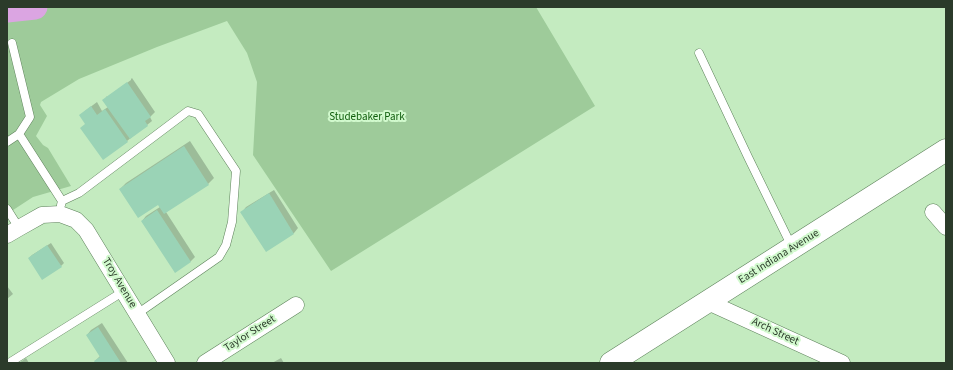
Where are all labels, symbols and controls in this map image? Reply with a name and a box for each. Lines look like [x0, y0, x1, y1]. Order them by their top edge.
park label: Studebaker Park [329, 111, 405, 125]
street label: East Indiana Avenue [736, 227, 822, 287]
street label: Troy Avenue [99, 255, 139, 311]
street label: Taylor Street [222, 313, 278, 355]
street label: Arch Street [749, 315, 801, 349]

